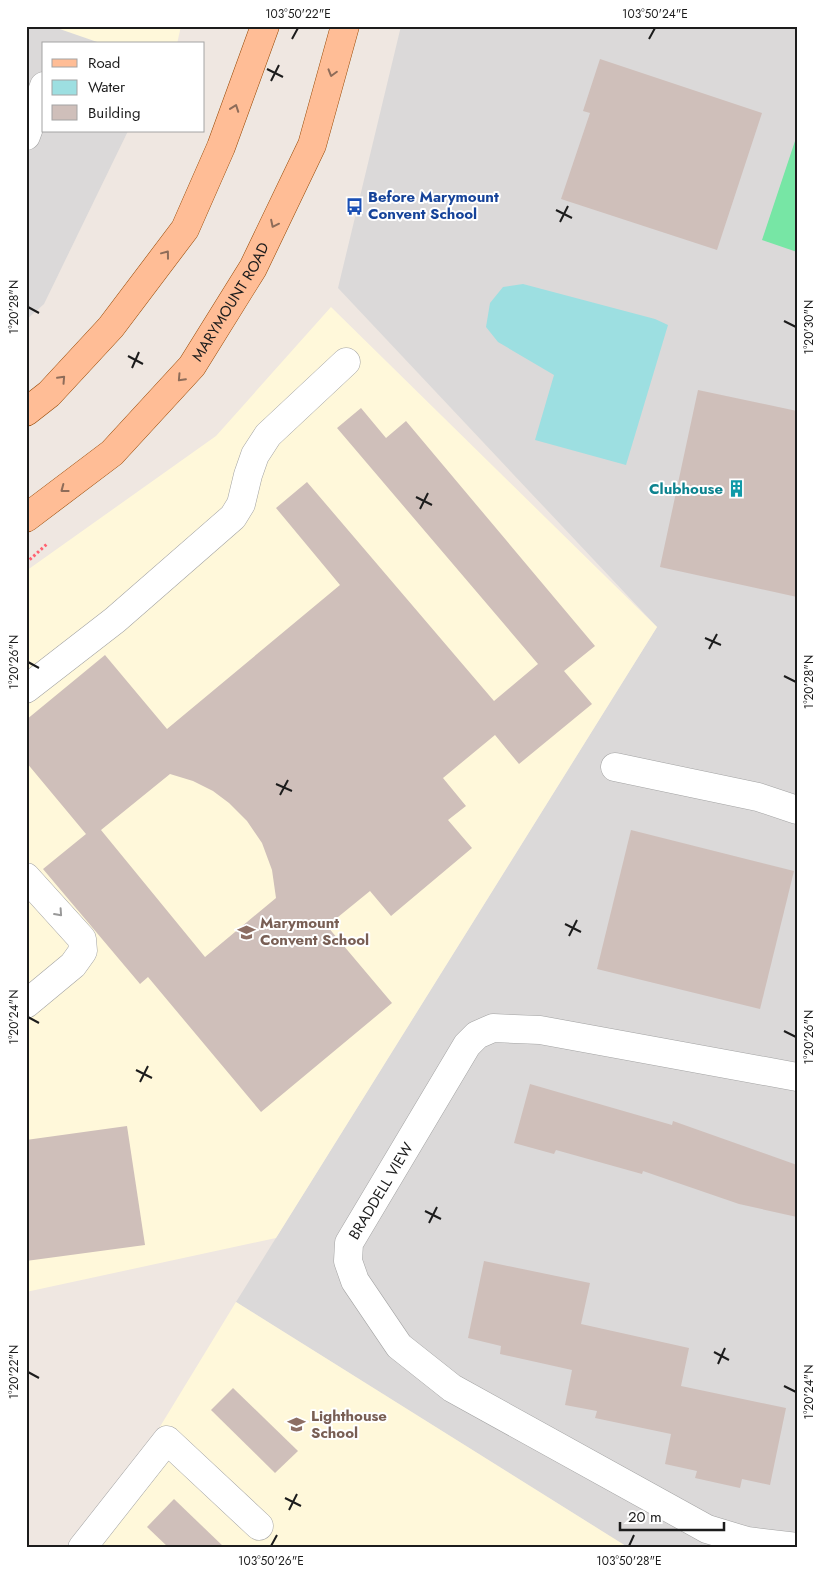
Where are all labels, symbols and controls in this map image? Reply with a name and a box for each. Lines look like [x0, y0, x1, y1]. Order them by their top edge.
text: 103°50'22"E [265, 5, 331, 23]
text: 103°50'24"E [622, 5, 688, 23]
legend [42, 42, 205, 132]
text: Road [88, 52, 120, 74]
one-way arrow [328, 69, 338, 77]
text: Water [88, 76, 126, 98]
text: Building [88, 102, 140, 124]
one-way arrow [229, 104, 239, 113]
place label: Before Marymount Convent School [368, 186, 499, 225]
bus stop icon: Before Marymount Convent School [344, 196, 364, 216]
one-way arrow [270, 219, 280, 228]
street label: MARYMOUNT ROAD [187, 239, 275, 366]
one-way arrow [161, 251, 169, 260]
text: 1°20'28"N [5, 280, 23, 334]
text: 1°20'30"N [800, 300, 818, 354]
one-way arrow [178, 372, 187, 381]
one-way arrow [56, 376, 65, 385]
place label: Clubhouse [649, 478, 723, 500]
building icon: Clubhouse [727, 479, 747, 499]
one-way arrow [61, 484, 70, 492]
text: 1°20'26"N [5, 635, 23, 689]
text: 1°20'28"N [800, 655, 818, 709]
one-way arrow [53, 908, 62, 917]
place label: Marymount Convent School [260, 912, 369, 951]
school or university icon: Marymount Convent School [236, 922, 256, 942]
text: 1°20'24"N [5, 990, 23, 1044]
text: 1°20'26"N [800, 1010, 818, 1064]
street label: BRADDELL VIEW [343, 1138, 419, 1244]
text: 1°20'22"N [5, 1345, 23, 1399]
text: 1°20'24"N [800, 1365, 818, 1419]
place label: Lighthouse School [311, 1405, 387, 1444]
school or university icon: Lighthouse School [287, 1415, 307, 1435]
scale bar [620, 1499, 724, 1531]
text: 20 m [628, 1506, 662, 1528]
text: 103°50'26"E [238, 1552, 304, 1570]
text: 103°50'28"E [596, 1552, 662, 1570]

